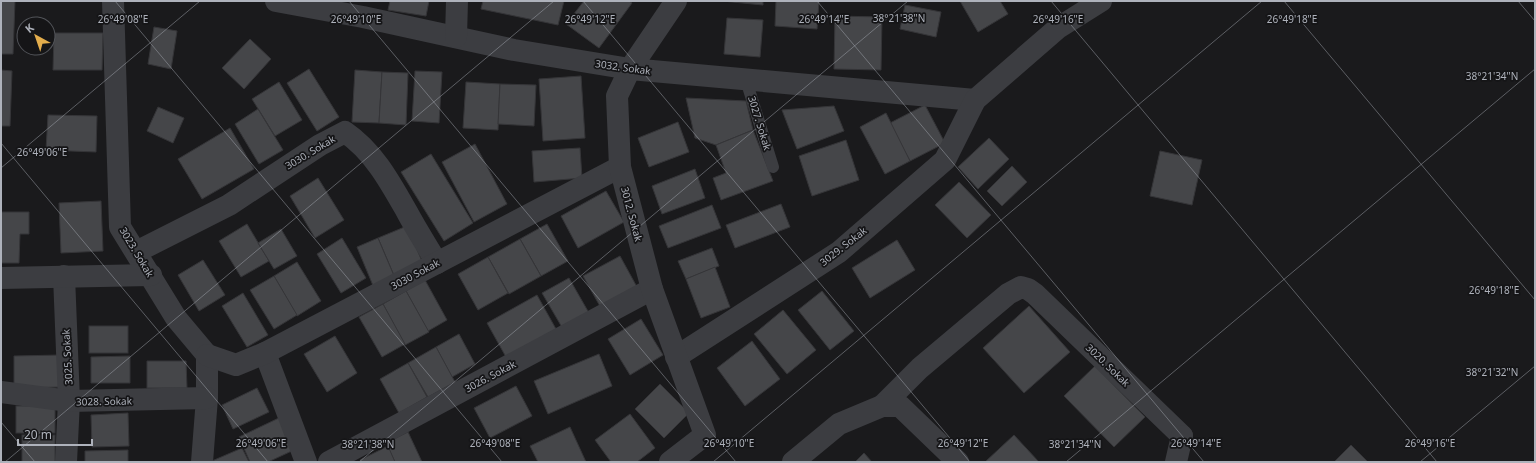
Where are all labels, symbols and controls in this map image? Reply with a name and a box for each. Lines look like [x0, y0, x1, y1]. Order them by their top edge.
text: 38°21'38"N [873, 11, 925, 25]
text: 26°49'08"E [98, 12, 148, 26]
text: 26°49'10"E [331, 12, 381, 26]
text: 26°49'12"E [565, 12, 615, 26]
text: 26°49'14"E [799, 12, 849, 26]
text: 26°49'16"E [1033, 12, 1083, 26]
text: 26°49'18"E [1267, 12, 1317, 26]
north arrow [16, 16, 56, 56]
text: K [22, 19, 37, 36]
street label: 3032. Sokak [594, 56, 652, 78]
text: 38°21'34"N [1466, 69, 1518, 83]
street label: 3027. Sokak [745, 94, 775, 152]
street label: 3030. Sokak [282, 131, 338, 172]
text: 26°49'06"E [17, 145, 67, 159]
street label: 3012. Sokak [618, 185, 646, 243]
street label: 3029. Sokak [817, 223, 870, 269]
street label: 3023. Sokak [117, 224, 158, 280]
street label: 3030 Sokak [388, 255, 442, 293]
text: 26°49'18"E [1469, 283, 1519, 297]
street label: 3025. Sokak [59, 328, 75, 385]
street label: 3020. Sokak [1083, 341, 1133, 390]
street label: 3026. Sokak [462, 356, 519, 395]
text: 38°21'32"N [1466, 365, 1518, 379]
street label: 3028. Sokak [76, 394, 133, 408]
scale bar [18, 421, 92, 447]
text: 20 m [24, 426, 52, 443]
text: 26°49'06"E [236, 436, 286, 450]
text: 26°49'08"E [470, 436, 520, 450]
text: 26°49'10"E [704, 436, 754, 450]
text: 26°49'12"E [938, 436, 988, 450]
text: 26°49'14"E [1171, 436, 1221, 450]
text: 26°49'16"E [1405, 436, 1455, 450]
text: 38°21'38"N [342, 437, 394, 451]
text: 38°21'34"N [1049, 437, 1101, 451]

